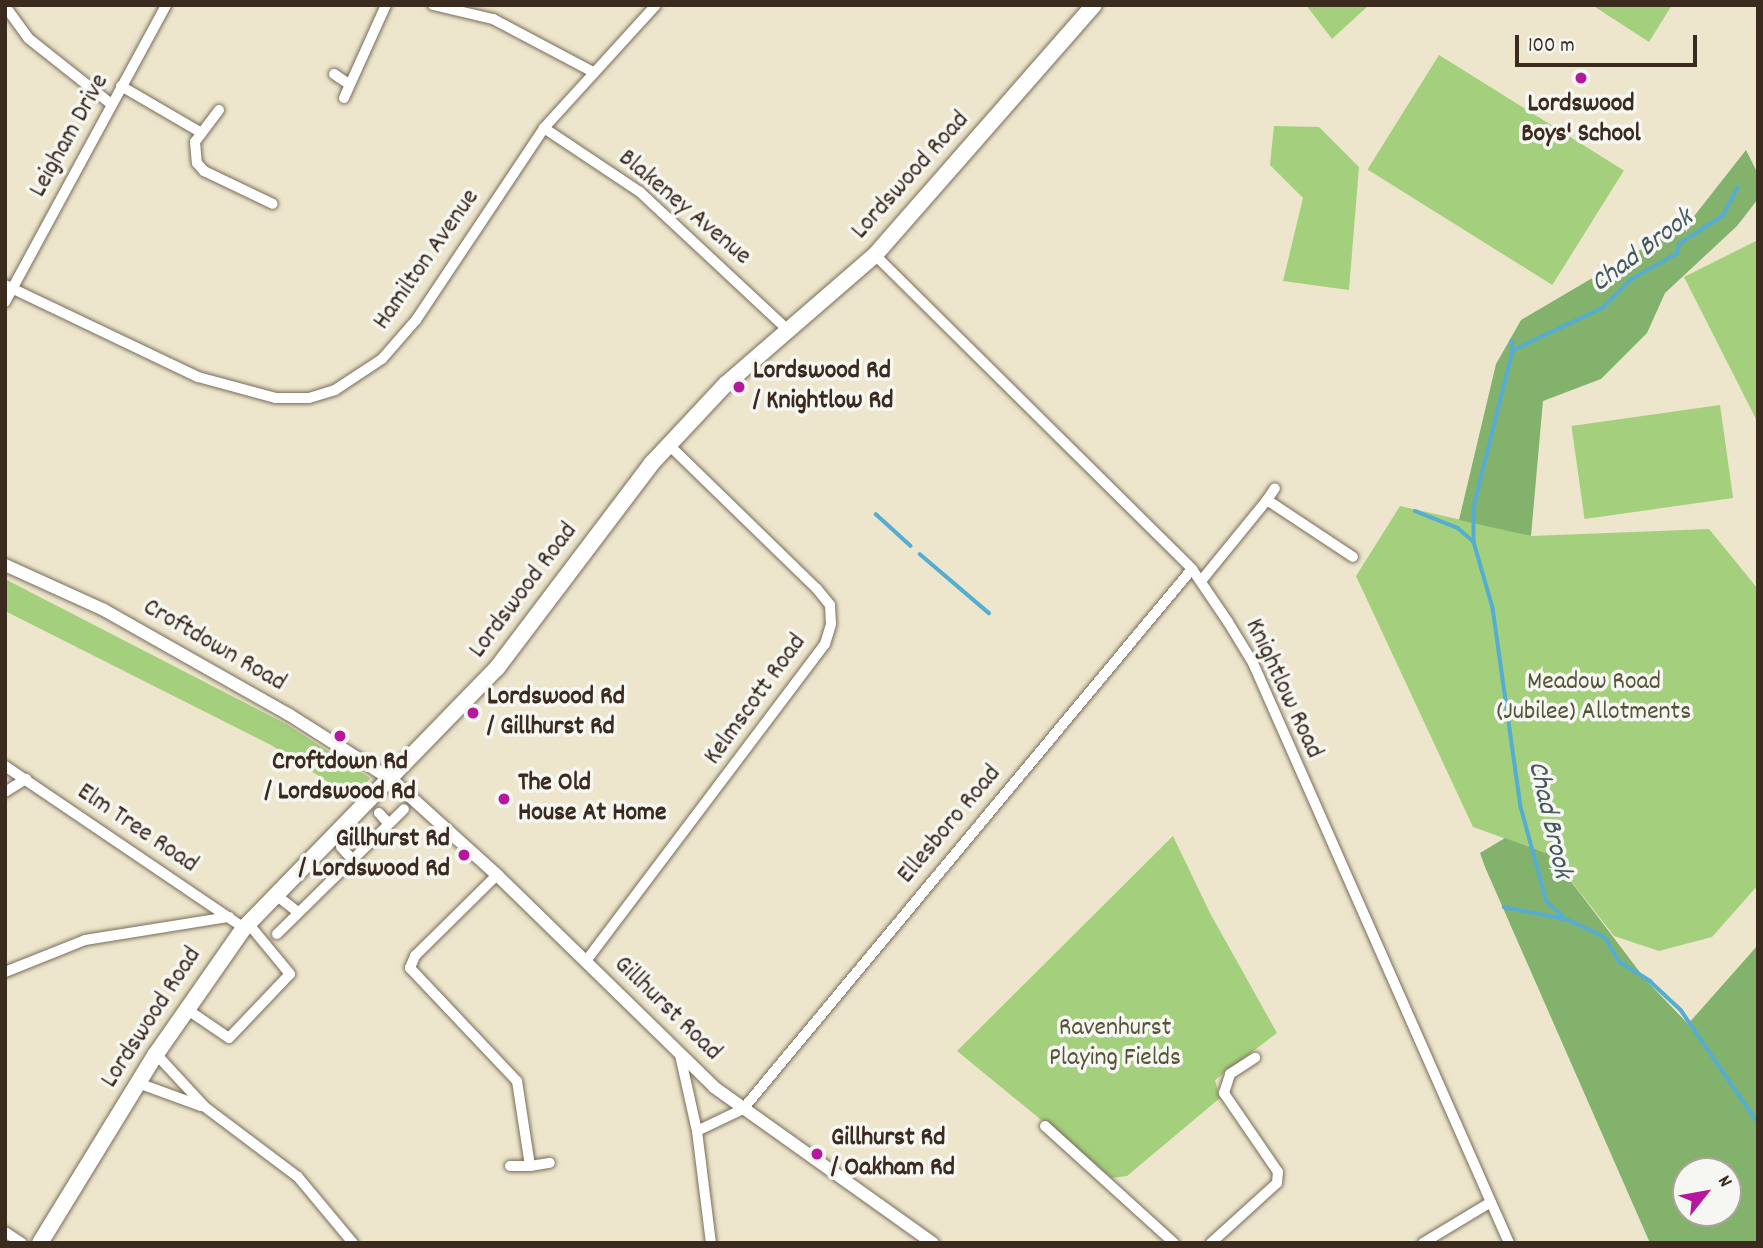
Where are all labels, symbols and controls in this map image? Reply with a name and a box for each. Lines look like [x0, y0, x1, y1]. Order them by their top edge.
scale bar [1518, 21, 1700, 65]
text: 100 m [1528, 32, 1575, 62]
street label: Leigham Drive [23, 69, 117, 203]
marker: Lordswood Boys' School [1573, 70, 1589, 86]
place label: Lordswood Boys' School [1521, 89, 1641, 150]
street label: Lordswood Road [845, 105, 977, 247]
street label: Blakeney Avenue [611, 143, 757, 273]
street label: Hamilton Avenue [367, 184, 487, 336]
water label: Chad Brook [1585, 203, 1701, 301]
place label: Lordswood Rd / Knightlow Rd [753, 356, 893, 418]
marker: Lordswood Rd / Knightlow Rd [731, 379, 747, 395]
street label: Lordswood Road [463, 517, 585, 665]
street label: Croftdown Road [137, 593, 291, 699]
street label: Knightlow Road [1237, 614, 1329, 764]
street label: Kelmscott Road [698, 628, 814, 772]
park label: Meadow Road (Jubilee) Allotments [1497, 667, 1691, 728]
place label: Lordswood Rd / Gillhurst Rd [487, 682, 625, 744]
marker: Lordswood Rd / Gillhurst Rd [465, 705, 481, 721]
marker: Croftdown Rd / Lordswood Rd [332, 728, 348, 744]
place label: Croftdown Rd / Lordswood Rd [264, 747, 416, 808]
water label: Chad Brook [1518, 758, 1578, 882]
street label: Ellesboro Road [891, 759, 1009, 891]
place label: The Old House At Home [518, 768, 666, 830]
street label: Elm Tree Road [71, 777, 203, 881]
marker: The Old House At Home [496, 791, 512, 807]
place label: Gillhurst Rd / Lordswood Rd [299, 824, 450, 886]
marker: Gillhurst Rd / Lordswood Rd [456, 847, 472, 863]
street label: Lordswood Road [95, 942, 209, 1094]
street label: Gillhurst Road [606, 950, 728, 1068]
park label: Ravenhurst Playing Fields [1049, 1013, 1181, 1074]
place label: Gillhurst Rd / Oakham Rd [831, 1123, 955, 1184]
marker: Gillhurst Rd / Oakham Rd [809, 1146, 825, 1162]
north arrow [1672, 1157, 1742, 1227]
text: N [1710, 1171, 1738, 1193]

